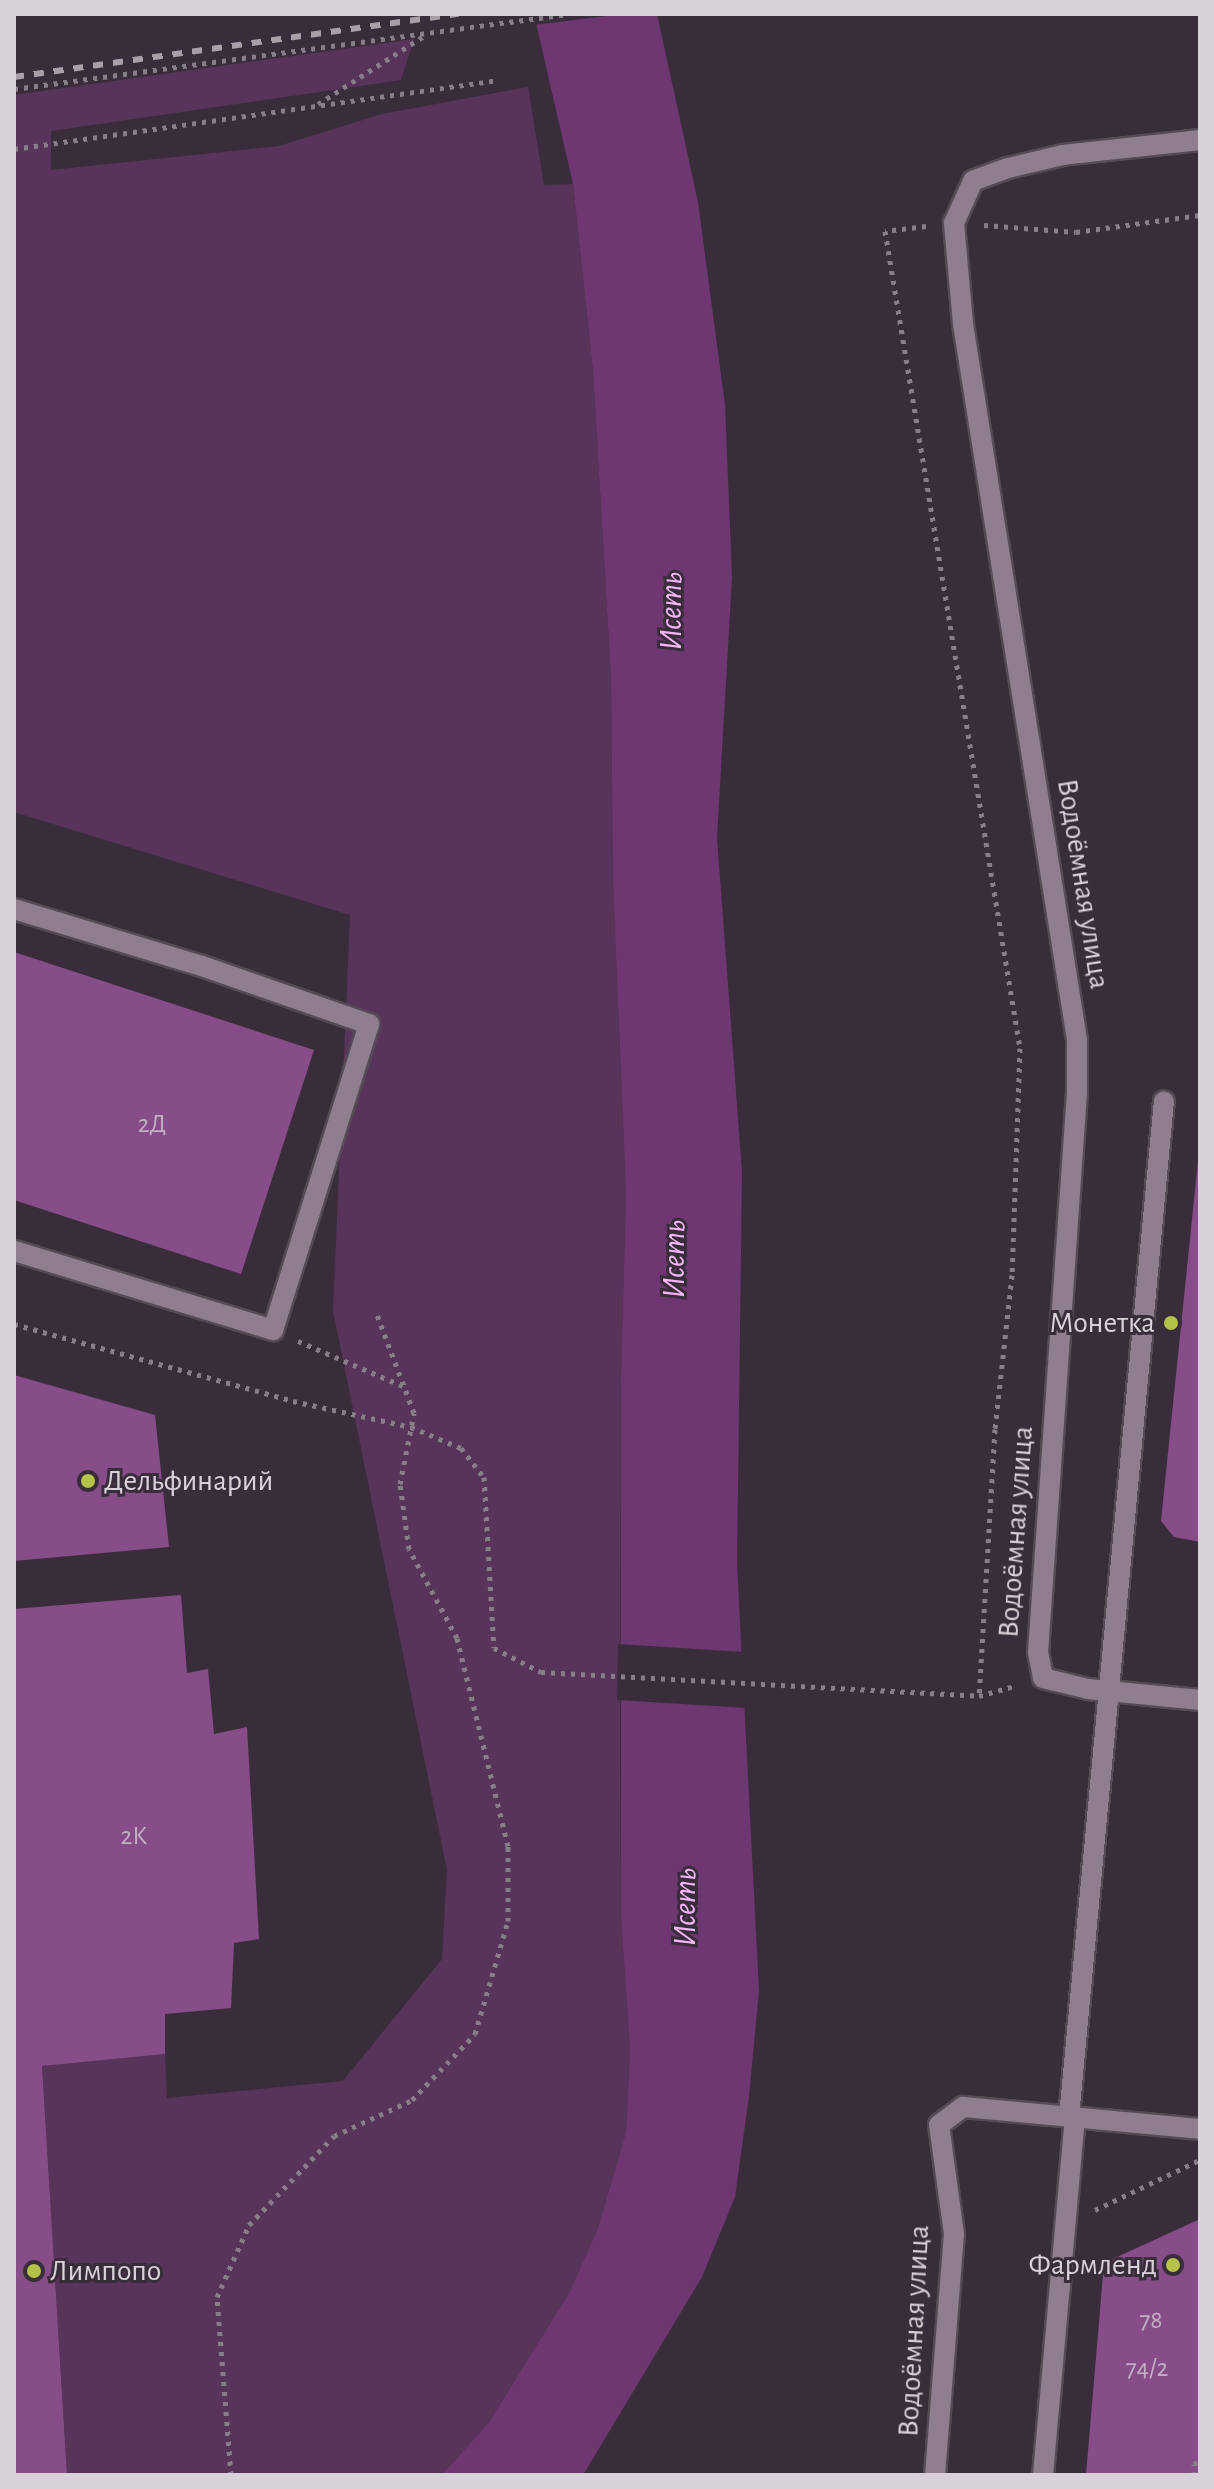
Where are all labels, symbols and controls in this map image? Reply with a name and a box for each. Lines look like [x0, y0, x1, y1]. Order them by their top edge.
water label: Исеть [652, 572, 690, 650]
street label: Водоёмная улица [1049, 776, 1117, 992]
house number: 2Д [138, 1109, 166, 1141]
water label: Исеть [655, 1220, 693, 1298]
place label: Монетка [1049, 1305, 1155, 1341]
marker: Монетка [1162, 1314, 1180, 1332]
street label: Водоёмная улица [991, 1425, 1041, 1639]
place label: Дельфинарий [104, 1463, 273, 1499]
marker: Дельфинарий [79, 1472, 97, 1490]
house number: 2К [121, 1821, 147, 1853]
water label: Исеть [666, 1868, 704, 1946]
street label: Водоёмная улица [890, 2224, 938, 2438]
place label: Фармленд [1029, 2247, 1157, 2283]
place label: Лимпопо [50, 2253, 161, 2289]
marker: Фармленд [1164, 2256, 1182, 2274]
marker: Лимпопо [25, 2262, 43, 2280]
house number: 78 [1139, 2305, 1163, 2337]
house number: 74/2 [1126, 2353, 1168, 2385]

